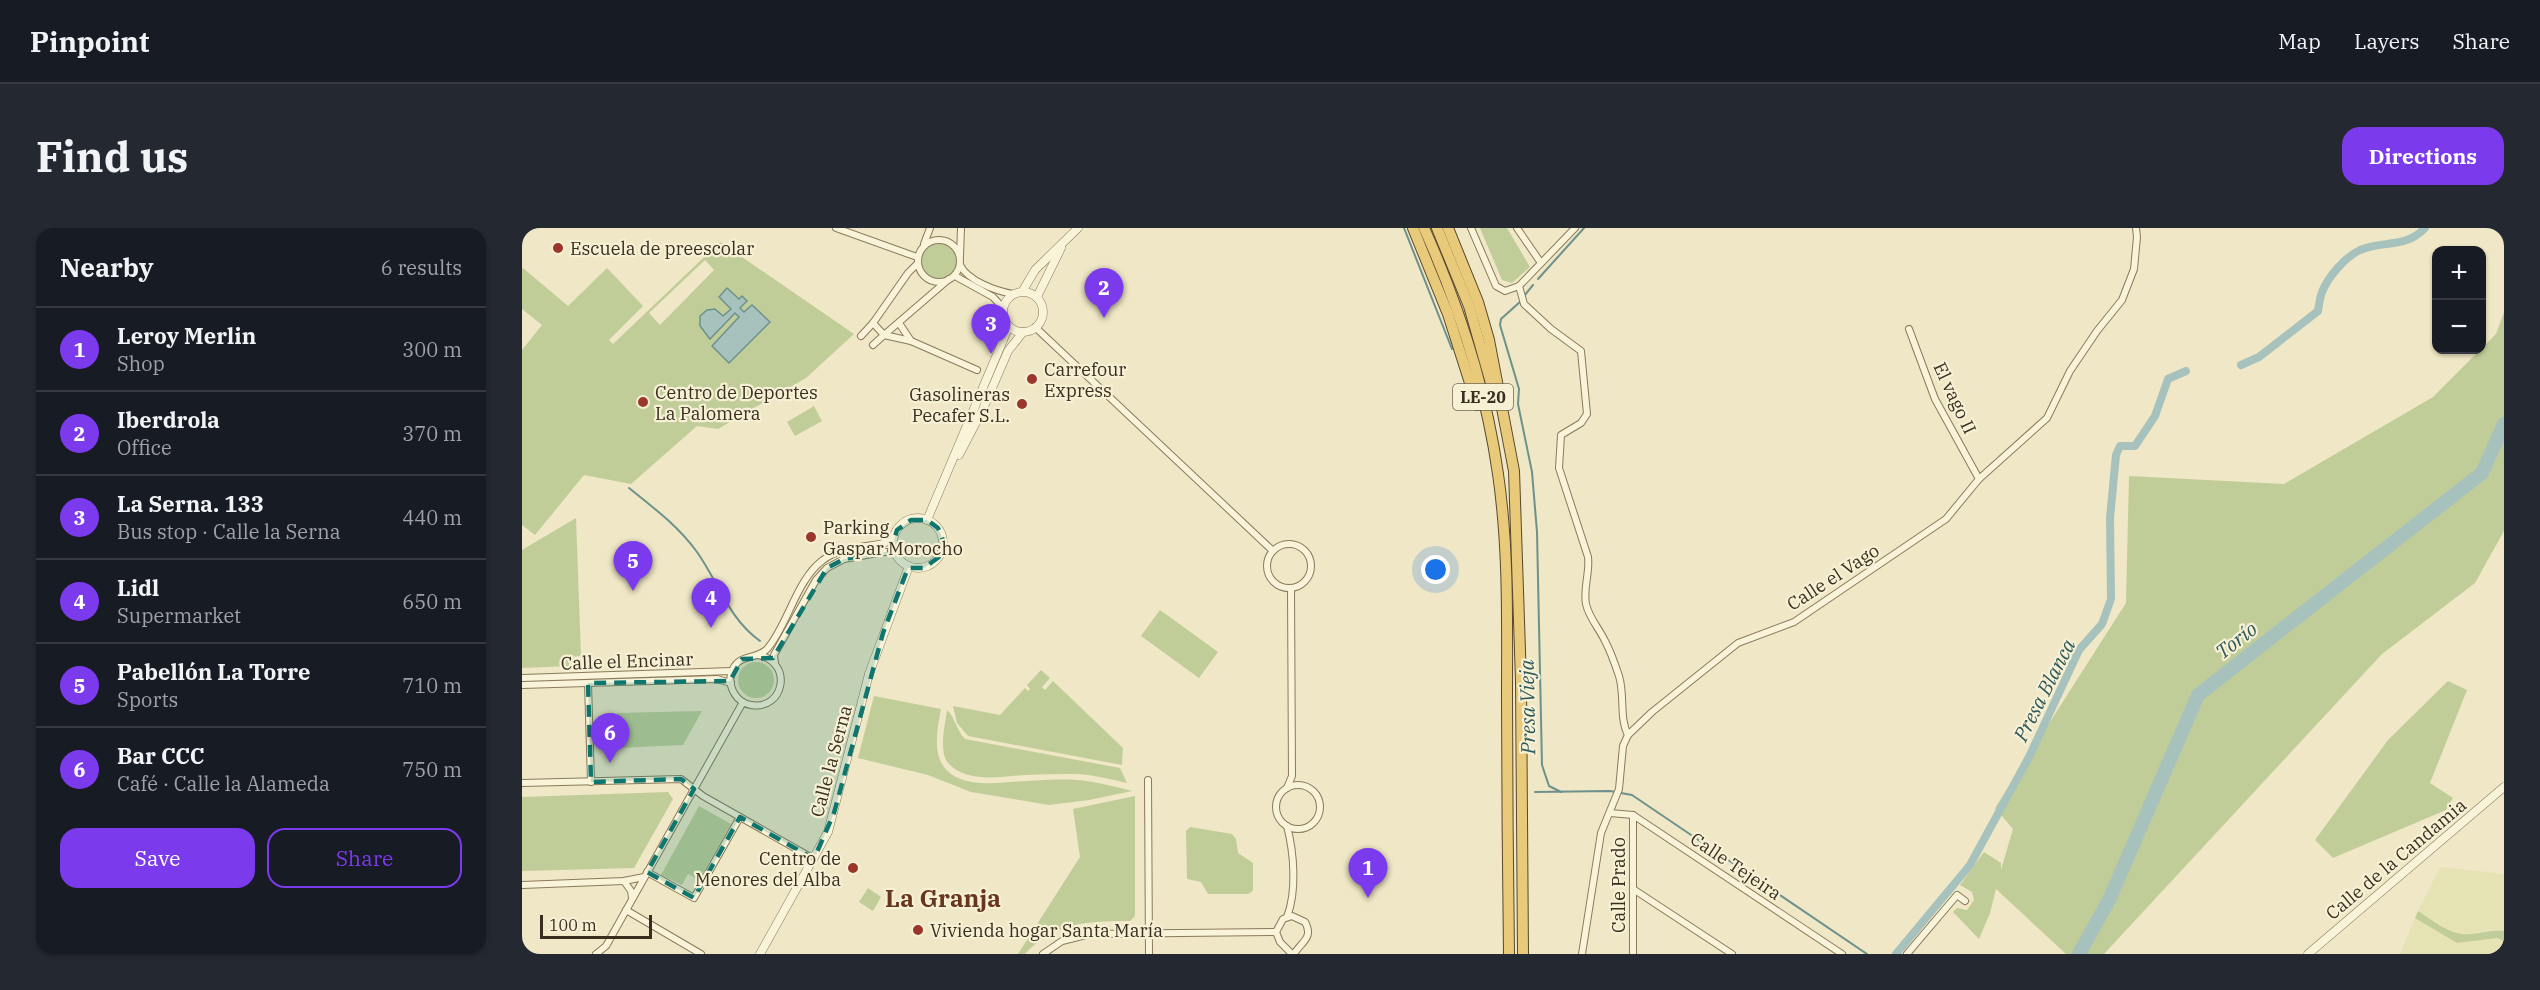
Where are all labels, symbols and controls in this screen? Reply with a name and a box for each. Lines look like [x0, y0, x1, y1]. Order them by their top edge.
text: Pinpoint [30, 23, 150, 60]
text: Map [2278, 27, 2321, 55]
text: Layers [2354, 27, 2420, 55]
text: Share [2453, 27, 2510, 55]
button: Directions [2342, 127, 2504, 185]
text: Find us [36, 129, 188, 184]
place label: Escuela de preescolar [570, 237, 754, 260]
marker: Escuela de preescolar [551, 241, 565, 255]
map controls [2432, 246, 2486, 354]
button: + [2432, 246, 2486, 300]
text: Nearby [60, 250, 154, 284]
text: 6 results [381, 254, 462, 281]
pin: 2 [1084, 268, 1124, 318]
button: − [2432, 300, 2486, 354]
pin: 3 [972, 304, 1010, 354]
text: Leroy Merlin [117, 321, 256, 350]
text: 1 [74, 336, 86, 363]
text: 300 m [402, 336, 462, 363]
text: Shop [117, 350, 165, 377]
place label: Carrefour Express [1044, 358, 1126, 402]
street label: El vago II [1928, 358, 1982, 438]
marker: Carrefour Express [1025, 372, 1039, 386]
place label: Centro de Deportes La Palomera [655, 381, 818, 425]
place label: Gasolineras Pecafer S.L. [909, 383, 1010, 427]
road number: LE-20 [1453, 384, 1513, 410]
marker: Centro de Deportes La Palomera [636, 395, 650, 409]
marker: Gasolineras Pecafer S.L. [1015, 397, 1029, 411]
text: Iberdrola [117, 405, 220, 434]
text: 2 [74, 420, 86, 447]
text: 370 m [402, 420, 462, 447]
text: Office [117, 434, 172, 461]
text: La Serna. 133 [117, 489, 264, 518]
text: 3 [74, 504, 86, 531]
text: 440 m [402, 504, 462, 531]
place label: Parking Gaspar Morocho [823, 516, 963, 560]
text: Bus stop · Calle la Serna [117, 518, 341, 545]
marker: Parking Gaspar Morocho [804, 530, 818, 544]
street label: Calle el Vago [1782, 539, 1884, 615]
pin: 5 [614, 542, 652, 591]
your location [1421, 555, 1450, 584]
text: Lidl [117, 573, 159, 602]
pin: 4 [692, 578, 730, 628]
text: 4 [74, 588, 86, 615]
text: 650 m [402, 588, 462, 615]
text: Supermarket [117, 602, 241, 629]
water label: Torío [2210, 615, 2263, 665]
water label: Presa Blanca [2006, 634, 2081, 747]
street label: Calle el Encinar [560, 647, 694, 675]
text: Pabellón La Torre [117, 657, 310, 686]
water label: Presa Vieja [1513, 659, 1541, 756]
text: 5 [74, 672, 86, 699]
text: 710 m [402, 672, 462, 699]
text: Sports [117, 686, 178, 713]
street label: Calle la Serna [805, 702, 857, 819]
pin: 6 [590, 714, 629, 763]
text: Bar CCC [117, 741, 204, 770]
text: 6 [74, 756, 86, 783]
text: 750 m [402, 756, 462, 783]
text: Café · Calle la Alameda [117, 770, 330, 797]
street label: Calle de la Candamia [2321, 793, 2471, 925]
street label: Calle Tejeira [1686, 827, 1786, 905]
button: Save [60, 828, 255, 888]
button: Share [267, 828, 462, 888]
street label: Calle Prado [1607, 837, 1630, 933]
place label: Centro de Menores del Alba [695, 847, 841, 891]
pin: 1 [1348, 848, 1388, 898]
marker: Centro de Menores del Alba [846, 861, 860, 875]
district label: La Granja [885, 882, 1001, 914]
scale bar [540, 912, 652, 940]
text: 100 m [549, 915, 597, 935]
place label: Vivienda hogar Santa María [930, 919, 1163, 942]
marker: Vivienda hogar Santa María [911, 923, 925, 937]

